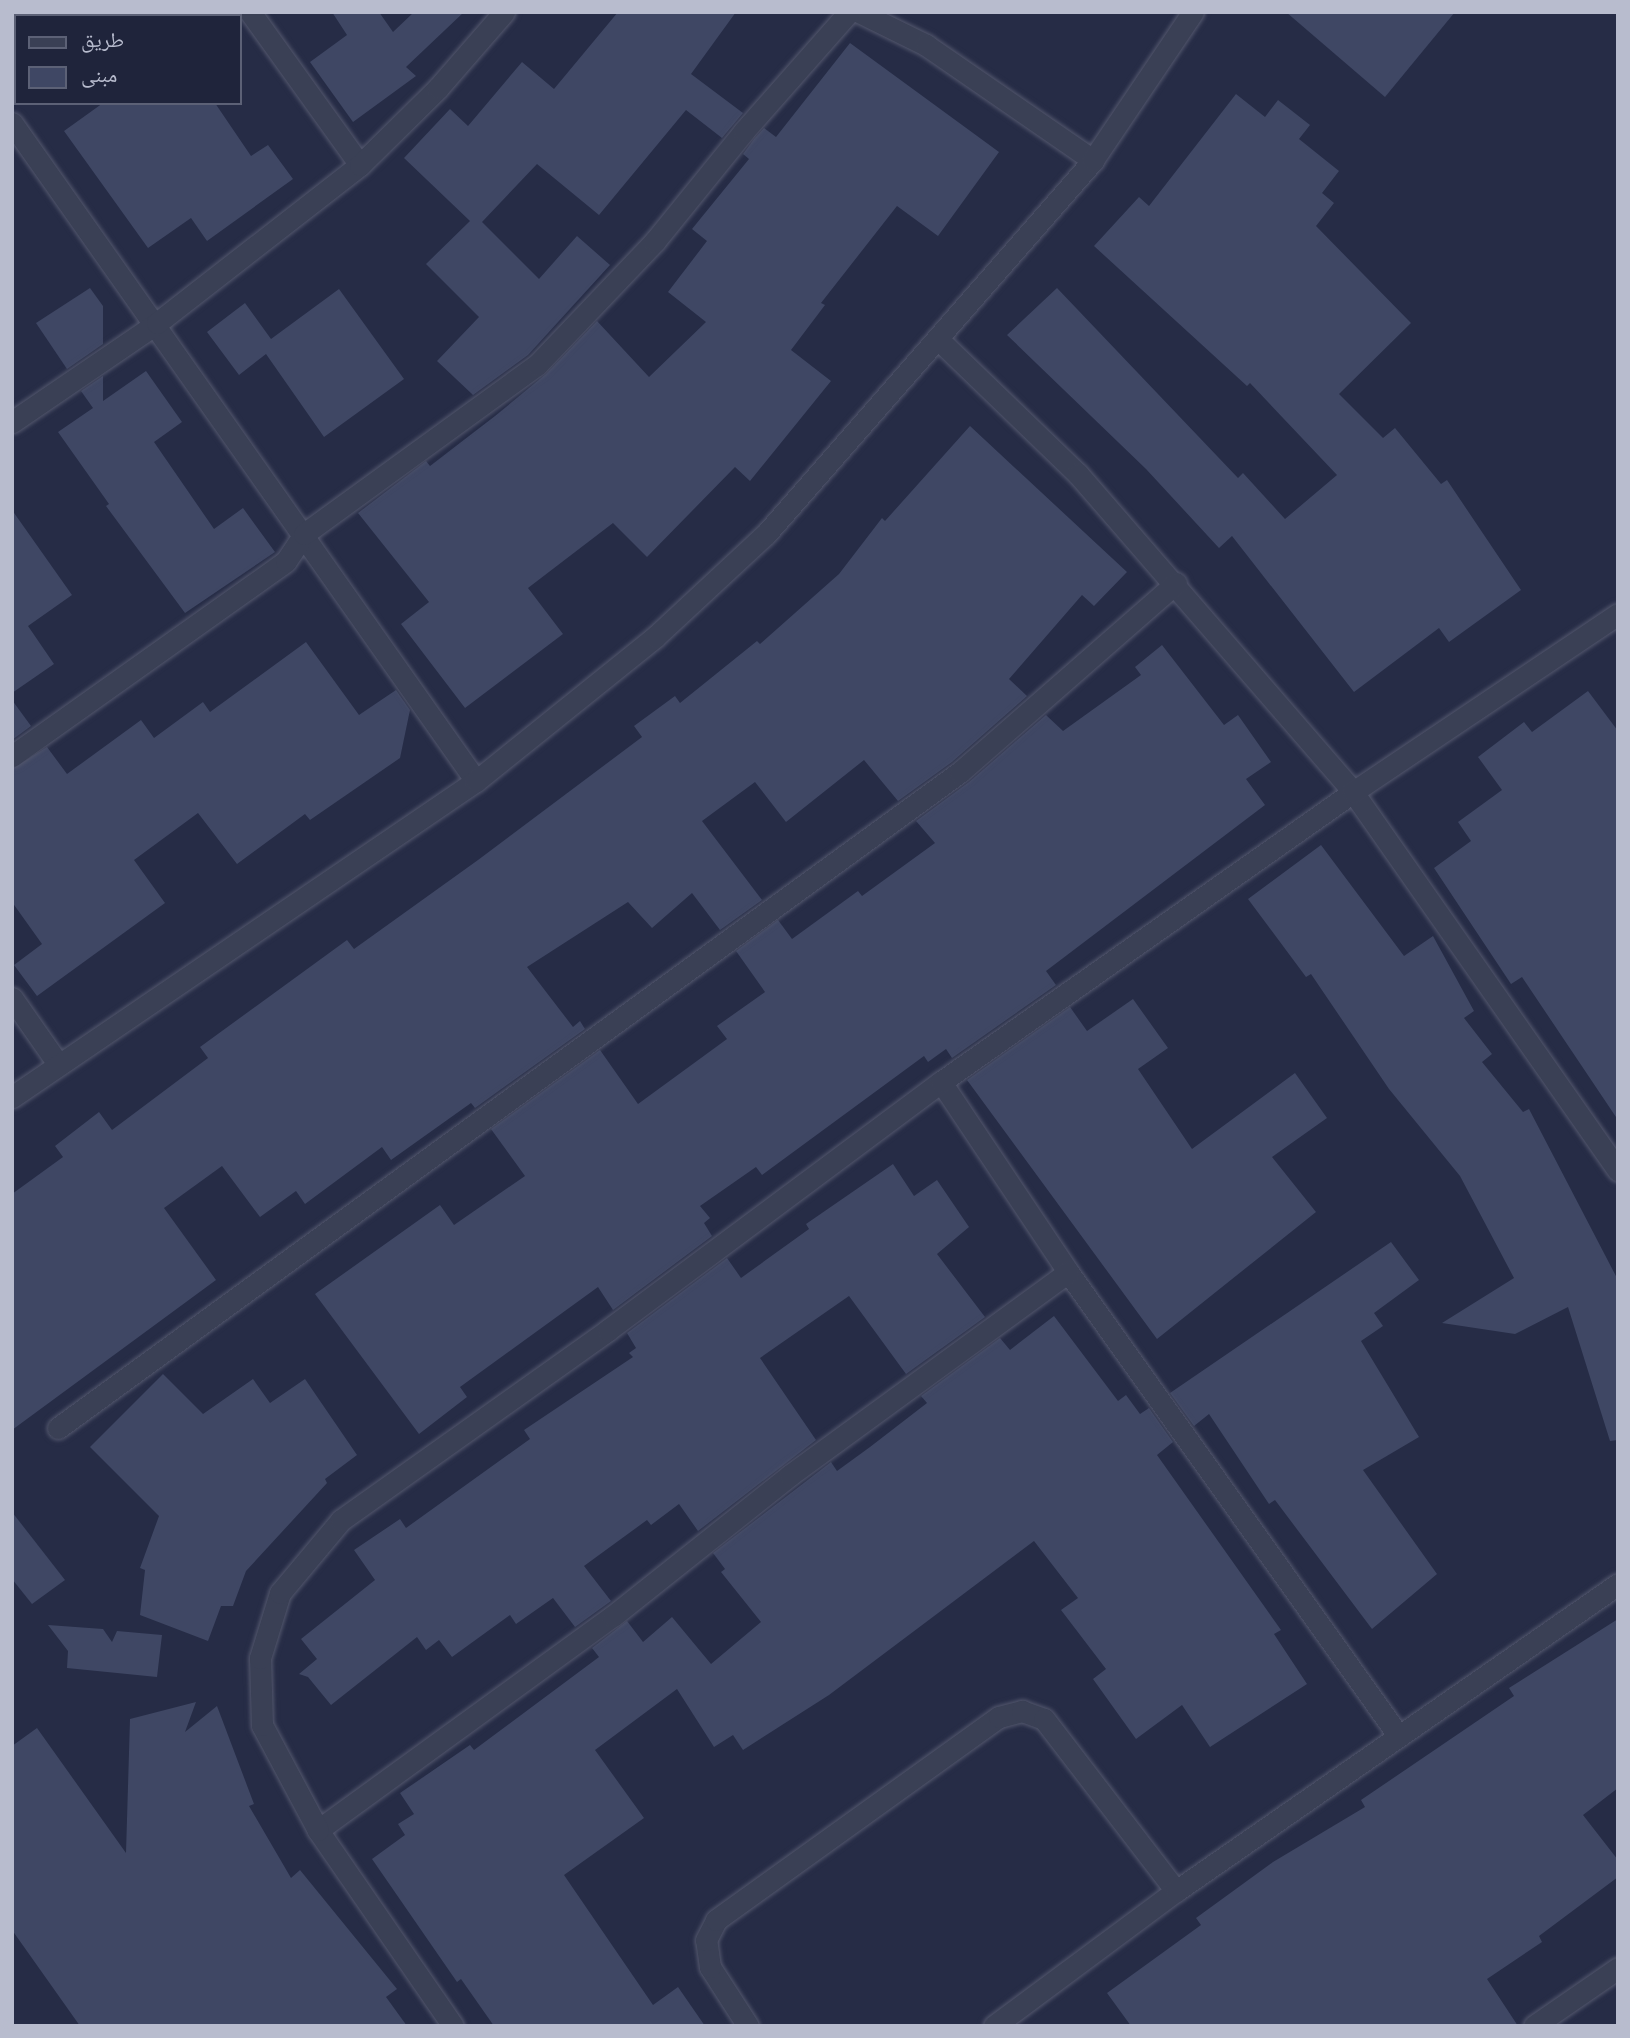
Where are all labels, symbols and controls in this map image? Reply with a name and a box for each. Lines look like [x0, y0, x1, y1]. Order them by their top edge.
legend [14, 14, 242, 105]
text: طريق [81, 26, 124, 53]
text: مبنى [81, 61, 117, 88]

